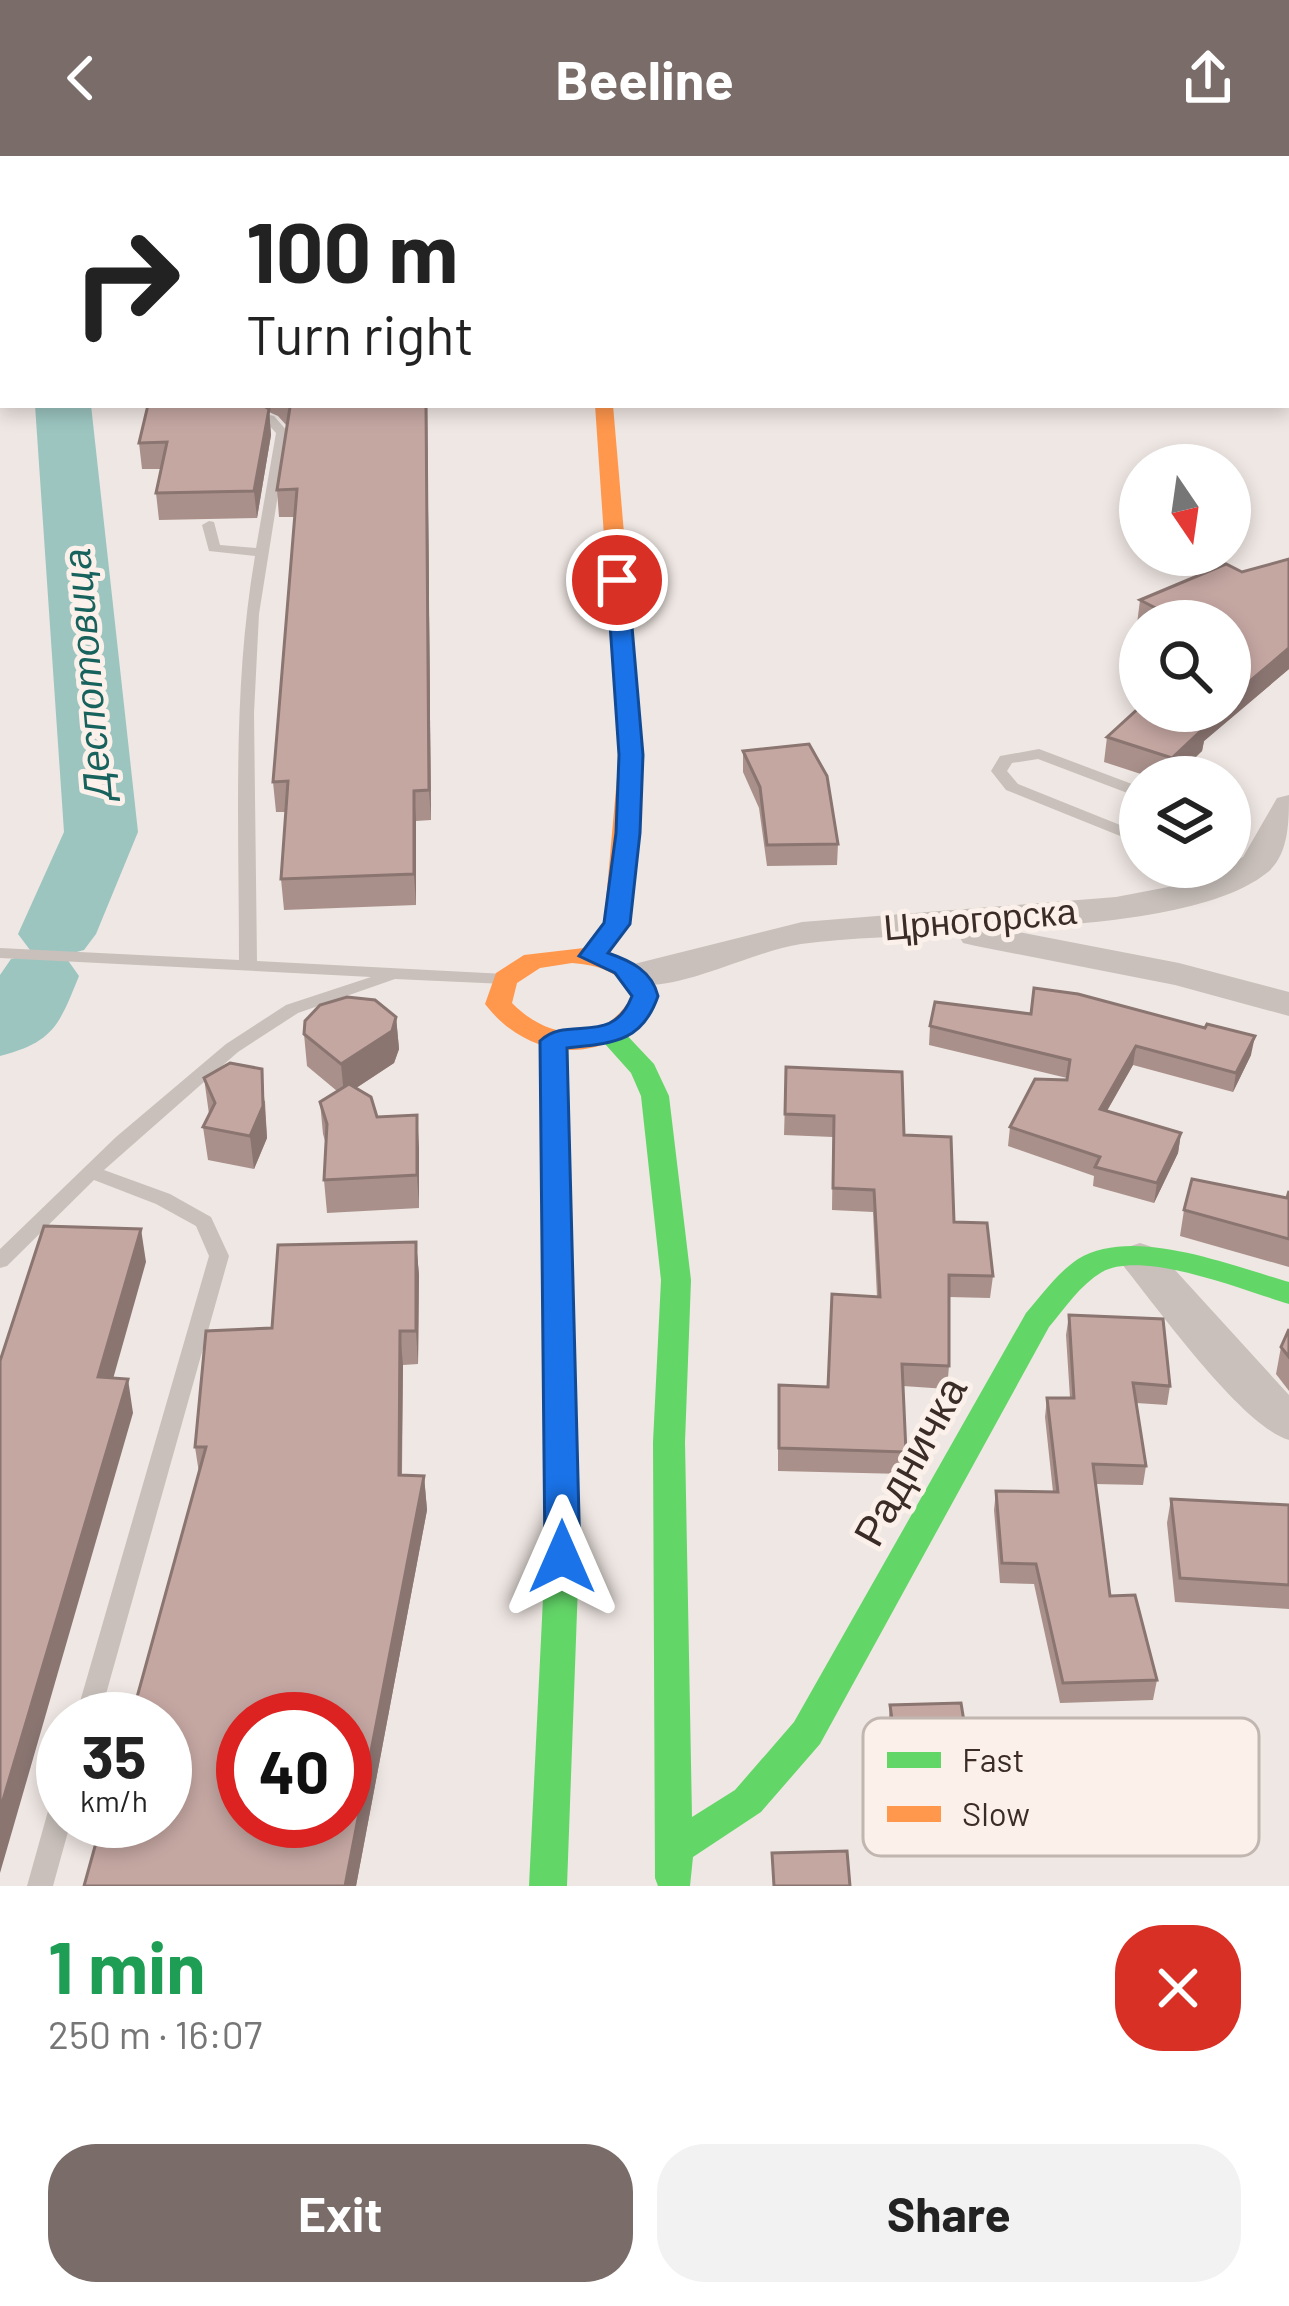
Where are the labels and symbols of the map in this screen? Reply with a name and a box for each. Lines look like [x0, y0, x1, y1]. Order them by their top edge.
north arrow [1119, 444, 1251, 576]
pin [566, 529, 668, 631]
water label: Деспотовица [51, 547, 120, 805]
street label: Црногорска [882, 888, 1079, 948]
street label: Радничка [841, 1366, 976, 1554]
position arrow [499, 1494, 625, 1620]
speed limit sign: 40 [216, 1692, 372, 1848]
legend [863, 1718, 1259, 1856]
text: Fast [962, 1739, 1024, 1779]
text: Slow [962, 1793, 1030, 1833]

